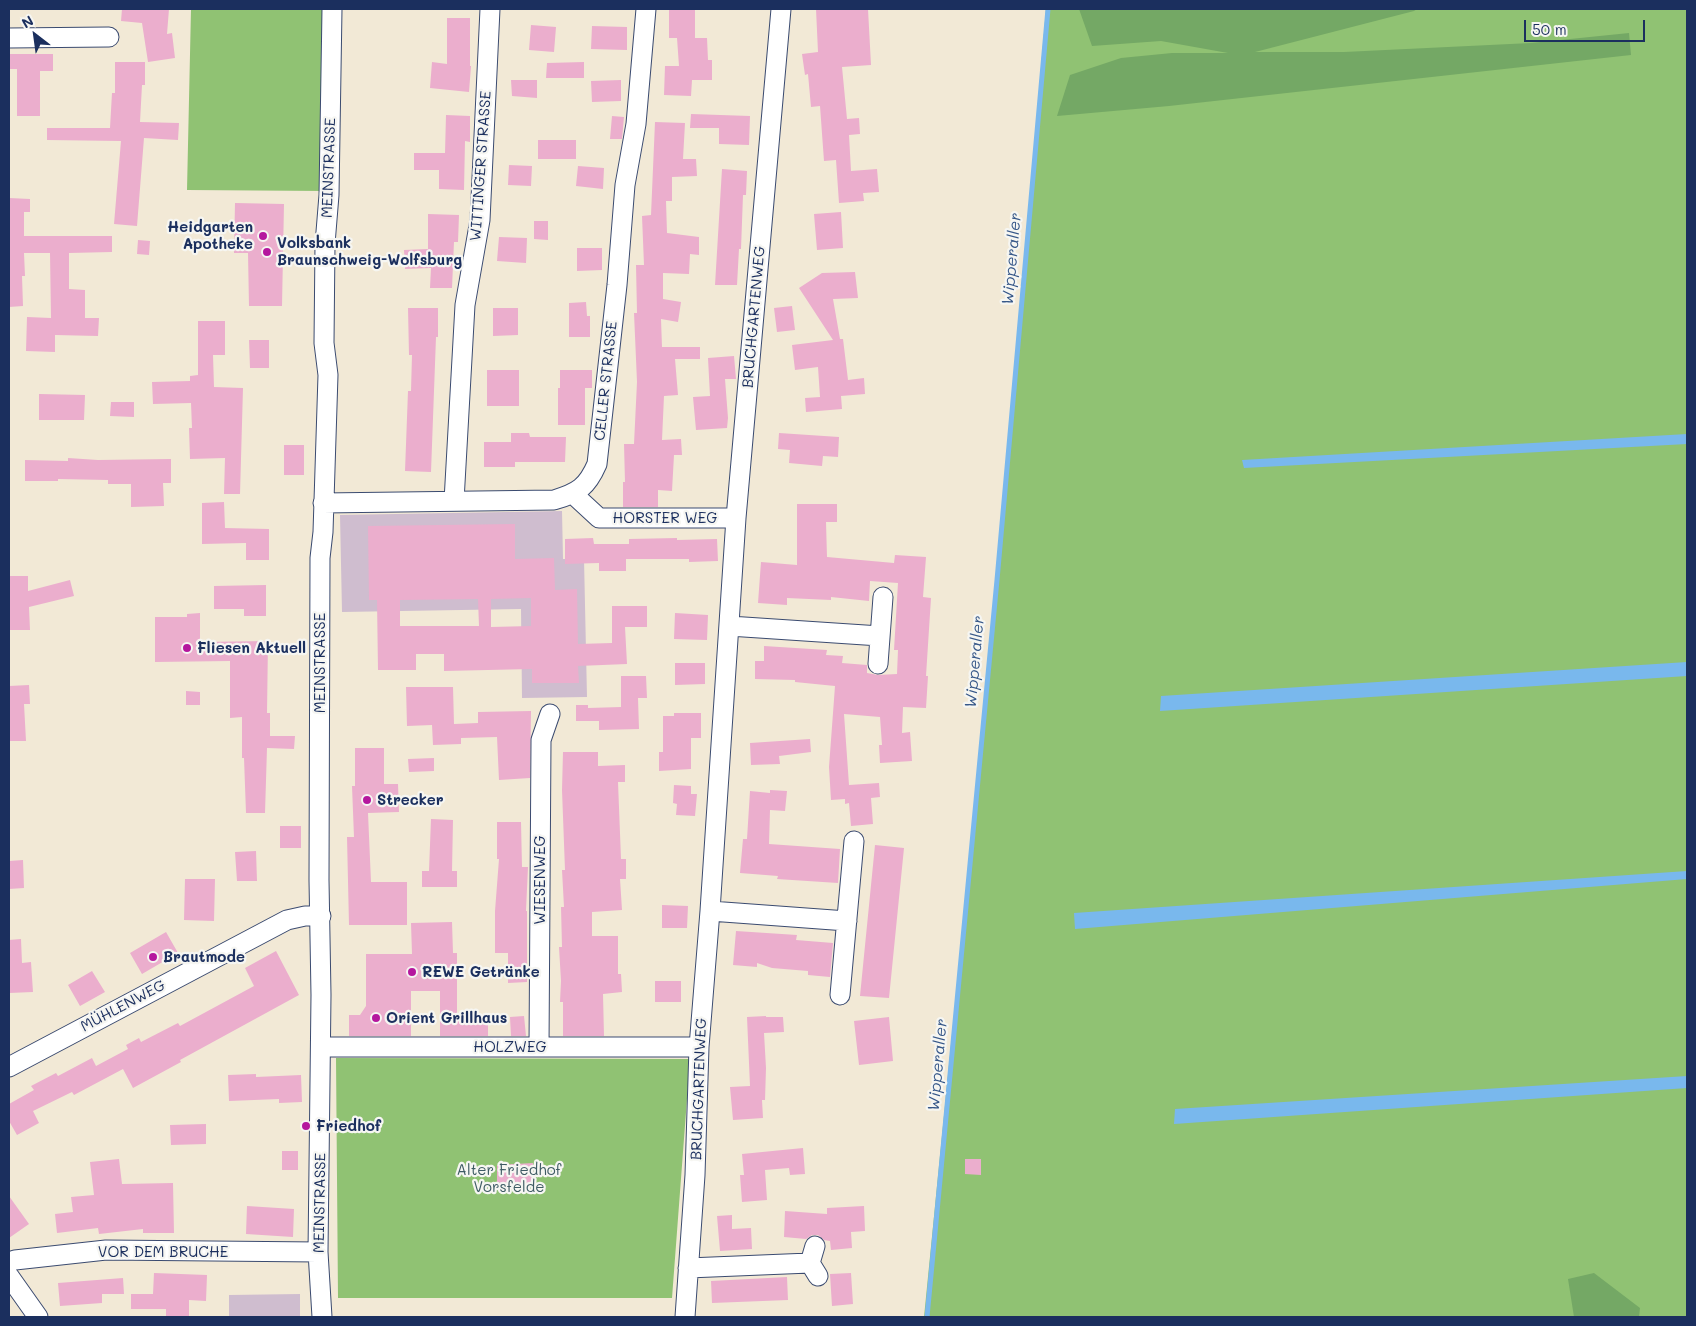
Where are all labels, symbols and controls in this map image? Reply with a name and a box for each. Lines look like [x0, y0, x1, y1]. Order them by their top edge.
north arrow [10, 10, 60, 60]
scale bar [1526, 10, 1647, 42]
text: N [18, 11, 37, 32]
text: 50 m [1532, 19, 1567, 39]
street label: WITTINGER STRASSE [467, 90, 495, 242]
street label: MEINSTRASSE [318, 117, 340, 219]
water label: Wipperaller [998, 212, 1026, 306]
place label: Heidgarten Apotheke [167, 218, 253, 253]
marker: Heidgarten Apotheke [257, 230, 269, 242]
place label: Volksbank Braunschweig-Wolfsburg [277, 234, 462, 269]
street label: BRUCHGARTENWEG [739, 245, 769, 389]
marker: Volksbank Braunschweig-Wolfsburg [261, 246, 273, 258]
street label: CELLER STRASSE [591, 320, 621, 442]
street label: HORSTER WEG [613, 509, 717, 527]
street label: MEINSTRASSE [311, 613, 329, 713]
water label: Wipperaller [961, 615, 989, 709]
place label: Fliesen Aktuell [197, 639, 306, 657]
marker: Fliesen Aktuell [181, 642, 193, 654]
place label: Strecker [377, 791, 444, 809]
marker: Strecker [361, 794, 373, 806]
street label: WIESENWEG [531, 835, 549, 925]
place label: Brautmode [163, 948, 245, 966]
marker: Brautmode [147, 951, 159, 963]
place label: REWE Getränke [422, 963, 540, 981]
marker: REWE Getränke [406, 966, 418, 978]
street label: MÜHLENWEG [78, 976, 168, 1036]
place label: Orient Grillhaus [386, 1009, 507, 1027]
marker: Orient Grillhaus [370, 1012, 382, 1024]
street label: BRUCHGARTENWEG [688, 1018, 710, 1160]
water label: Wipperaller [924, 1018, 952, 1112]
street label: HOLZWEG [473, 1038, 547, 1056]
place label: Friedhof [316, 1117, 381, 1135]
marker: Friedhof [300, 1120, 312, 1132]
street label: MEINSTRASSE [310, 1153, 330, 1253]
park label: Alter Friedhof Vorsfelde [457, 1161, 561, 1196]
street label: VOR DEM BRUCHE [98, 1243, 228, 1261]

